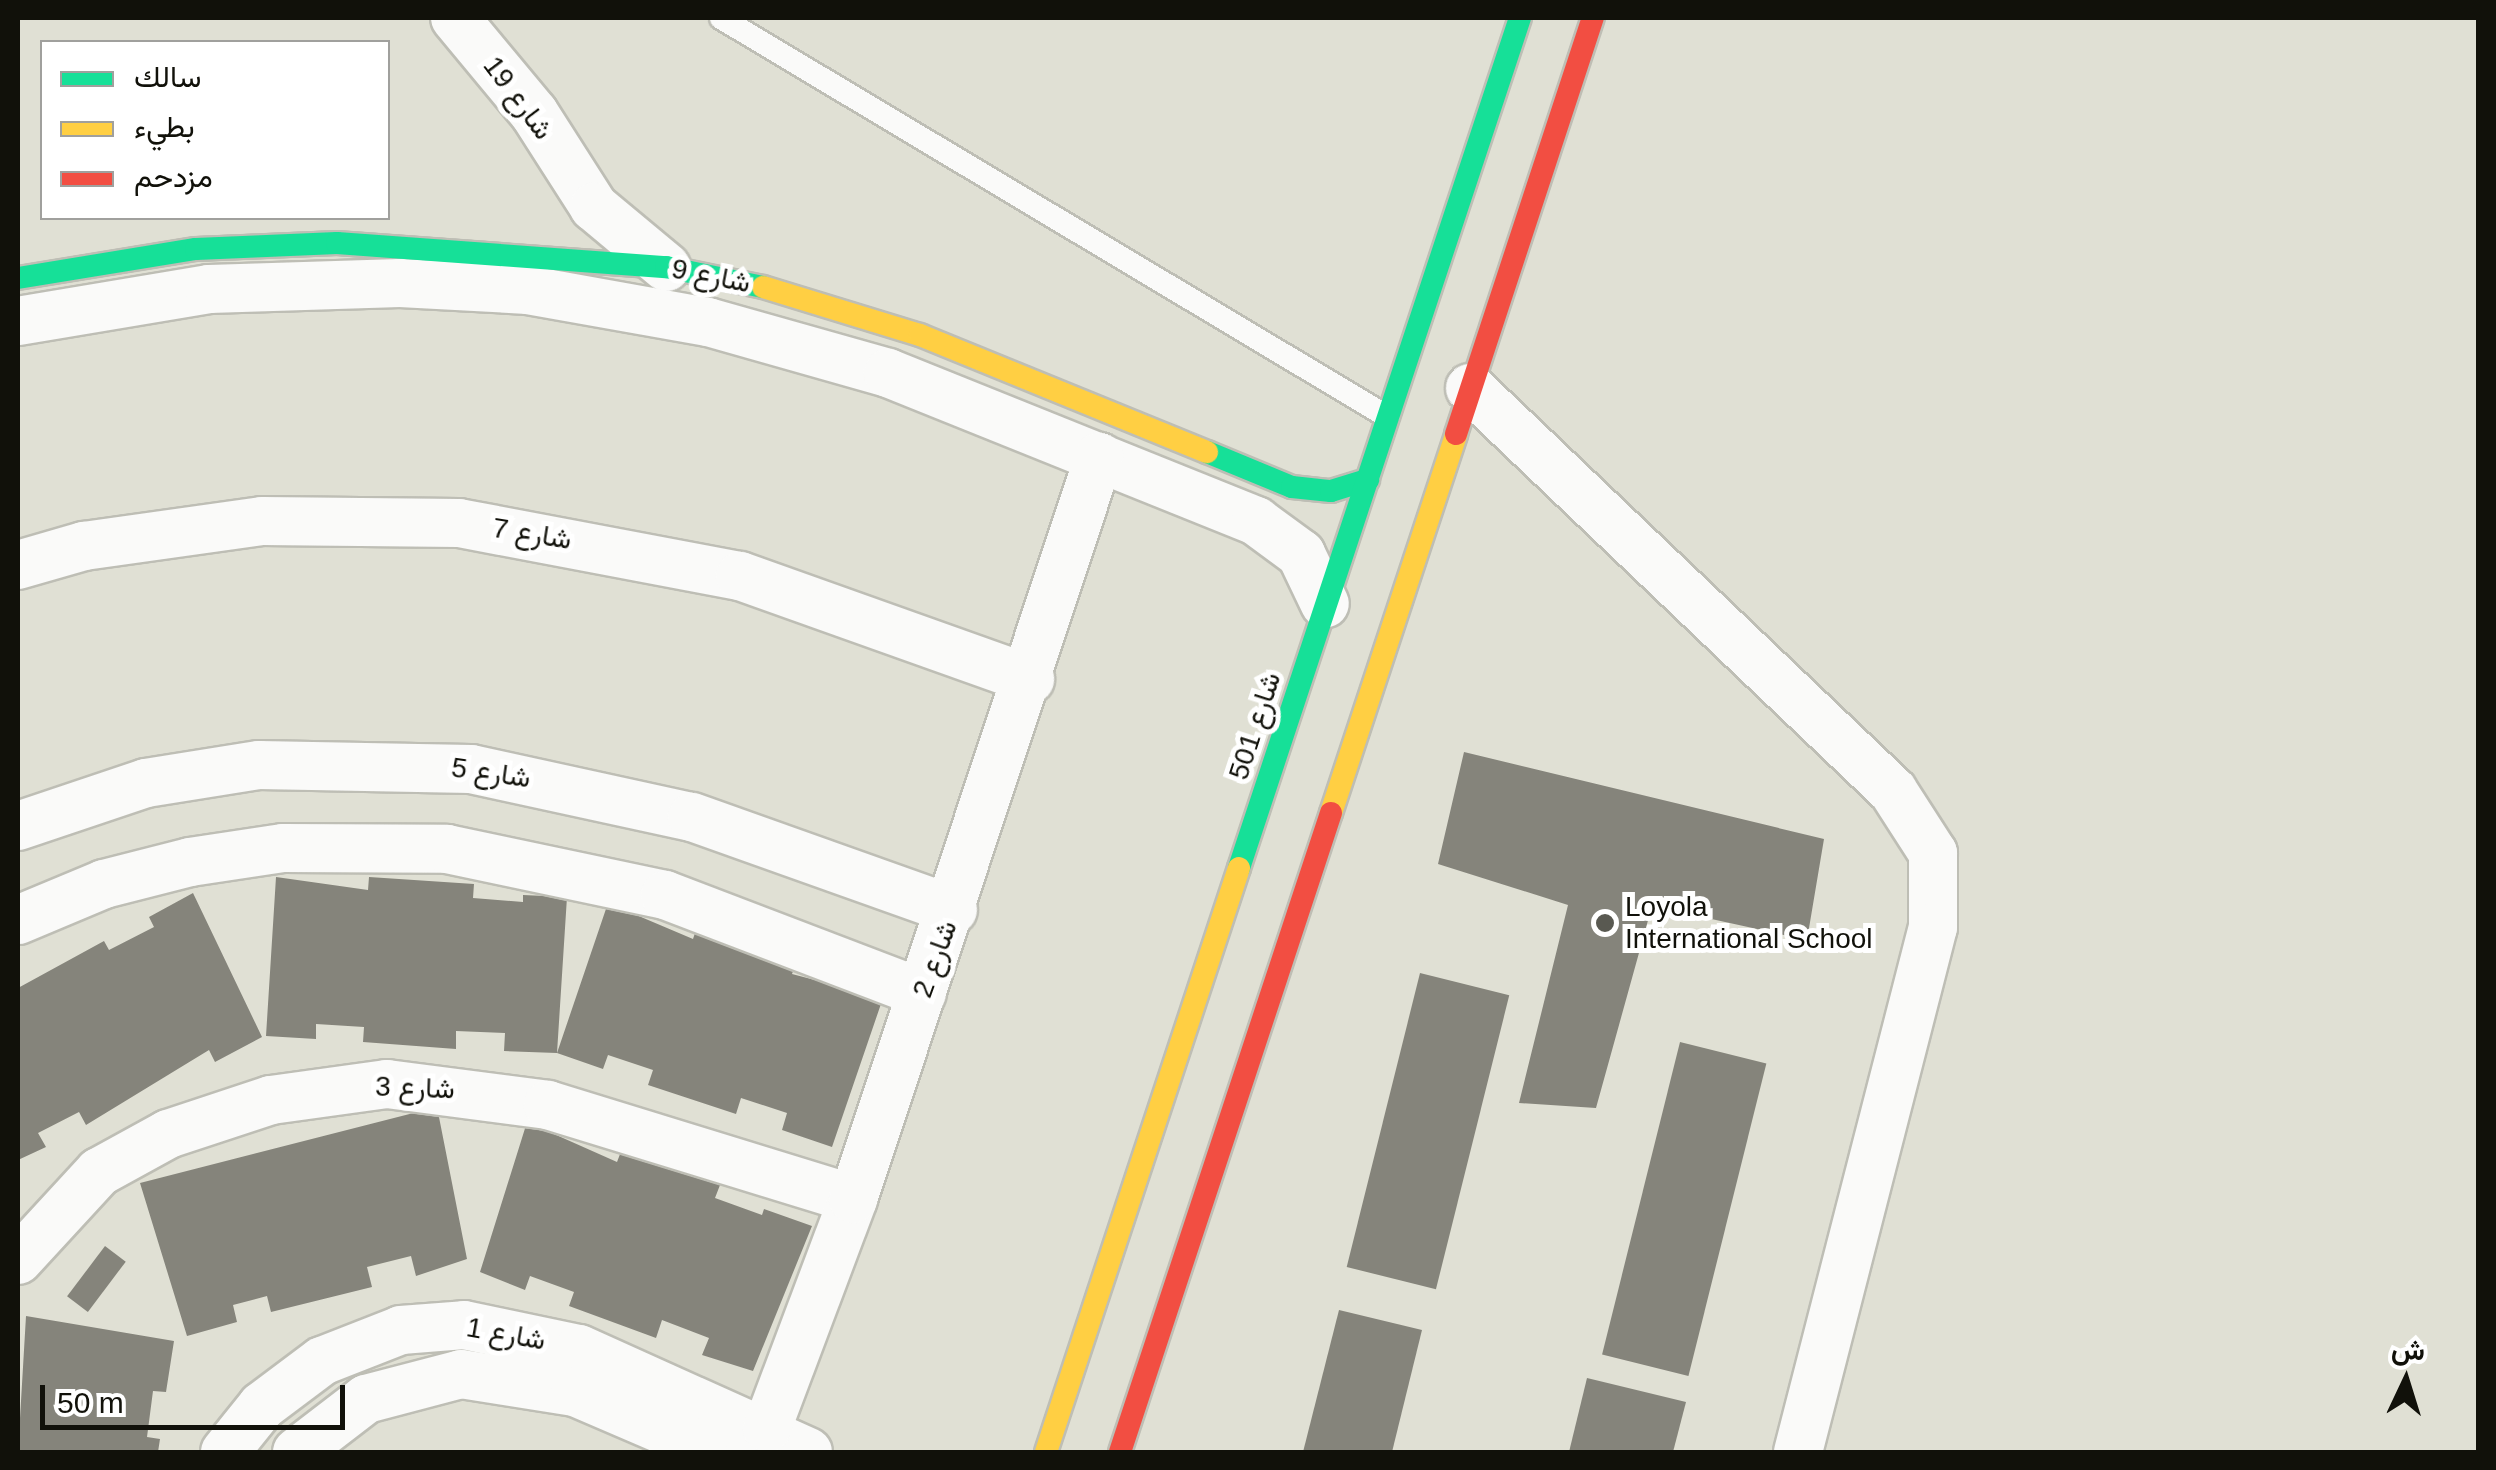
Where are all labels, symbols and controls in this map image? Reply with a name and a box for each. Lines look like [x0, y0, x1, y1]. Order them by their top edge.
legend [40, 40, 390, 220]
street label: شارع 19 [476, 50, 560, 146]
text: سالك [134, 60, 201, 93]
text: بطيء [134, 110, 195, 143]
text: مزدحم [134, 160, 213, 193]
street label: شارع 9 [669, 252, 753, 300]
street label: شارع 7 [490, 511, 574, 557]
street label: شارع 501 [1222, 668, 1288, 784]
street label: شارع 5 [449, 751, 533, 795]
place label: Loyola International School [1625, 890, 1873, 956]
marker: Loyola International School [1594, 912, 1616, 934]
street label: شارع 2 [906, 916, 964, 1002]
street label: شارع 3 [375, 1070, 455, 1106]
street label: شارع 1 [464, 1311, 548, 1357]
north arrow [2356, 1330, 2456, 1430]
text: ش [2390, 1333, 2426, 1366]
scale bar [45, 1365, 350, 1427]
text: 50 m [57, 1386, 124, 1419]

